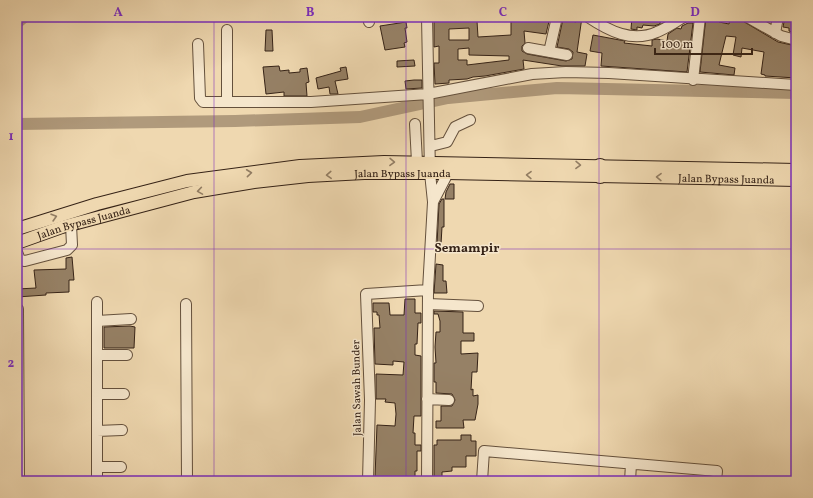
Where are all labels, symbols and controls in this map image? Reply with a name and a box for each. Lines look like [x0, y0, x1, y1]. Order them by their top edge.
text: A [113, 4, 123, 22]
text: B [306, 4, 315, 22]
text: C [499, 4, 507, 22]
text: D [690, 4, 700, 22]
scale bar [655, 30, 752, 56]
text: 100 m [661, 37, 694, 53]
text: 1 [8, 128, 14, 146]
one-way arrow [389, 158, 395, 166]
one-way arrow [575, 161, 581, 170]
street label: Jalan Bypass Juanda [354, 167, 451, 183]
one-way arrow [246, 168, 252, 177]
one-way arrow [326, 170, 332, 179]
one-way arrow [526, 171, 532, 179]
street label: Jalan Bypass Juanda [678, 172, 775, 189]
one-way arrow [656, 173, 662, 182]
one-way arrow [197, 186, 203, 195]
street label: Jalan Bypass Juanda [35, 203, 133, 244]
one-way arrow [50, 213, 57, 222]
district label: Semampir [434, 240, 500, 258]
street label: Jalan Sawah Bunder [349, 339, 366, 436]
text: 2 [8, 355, 15, 373]

